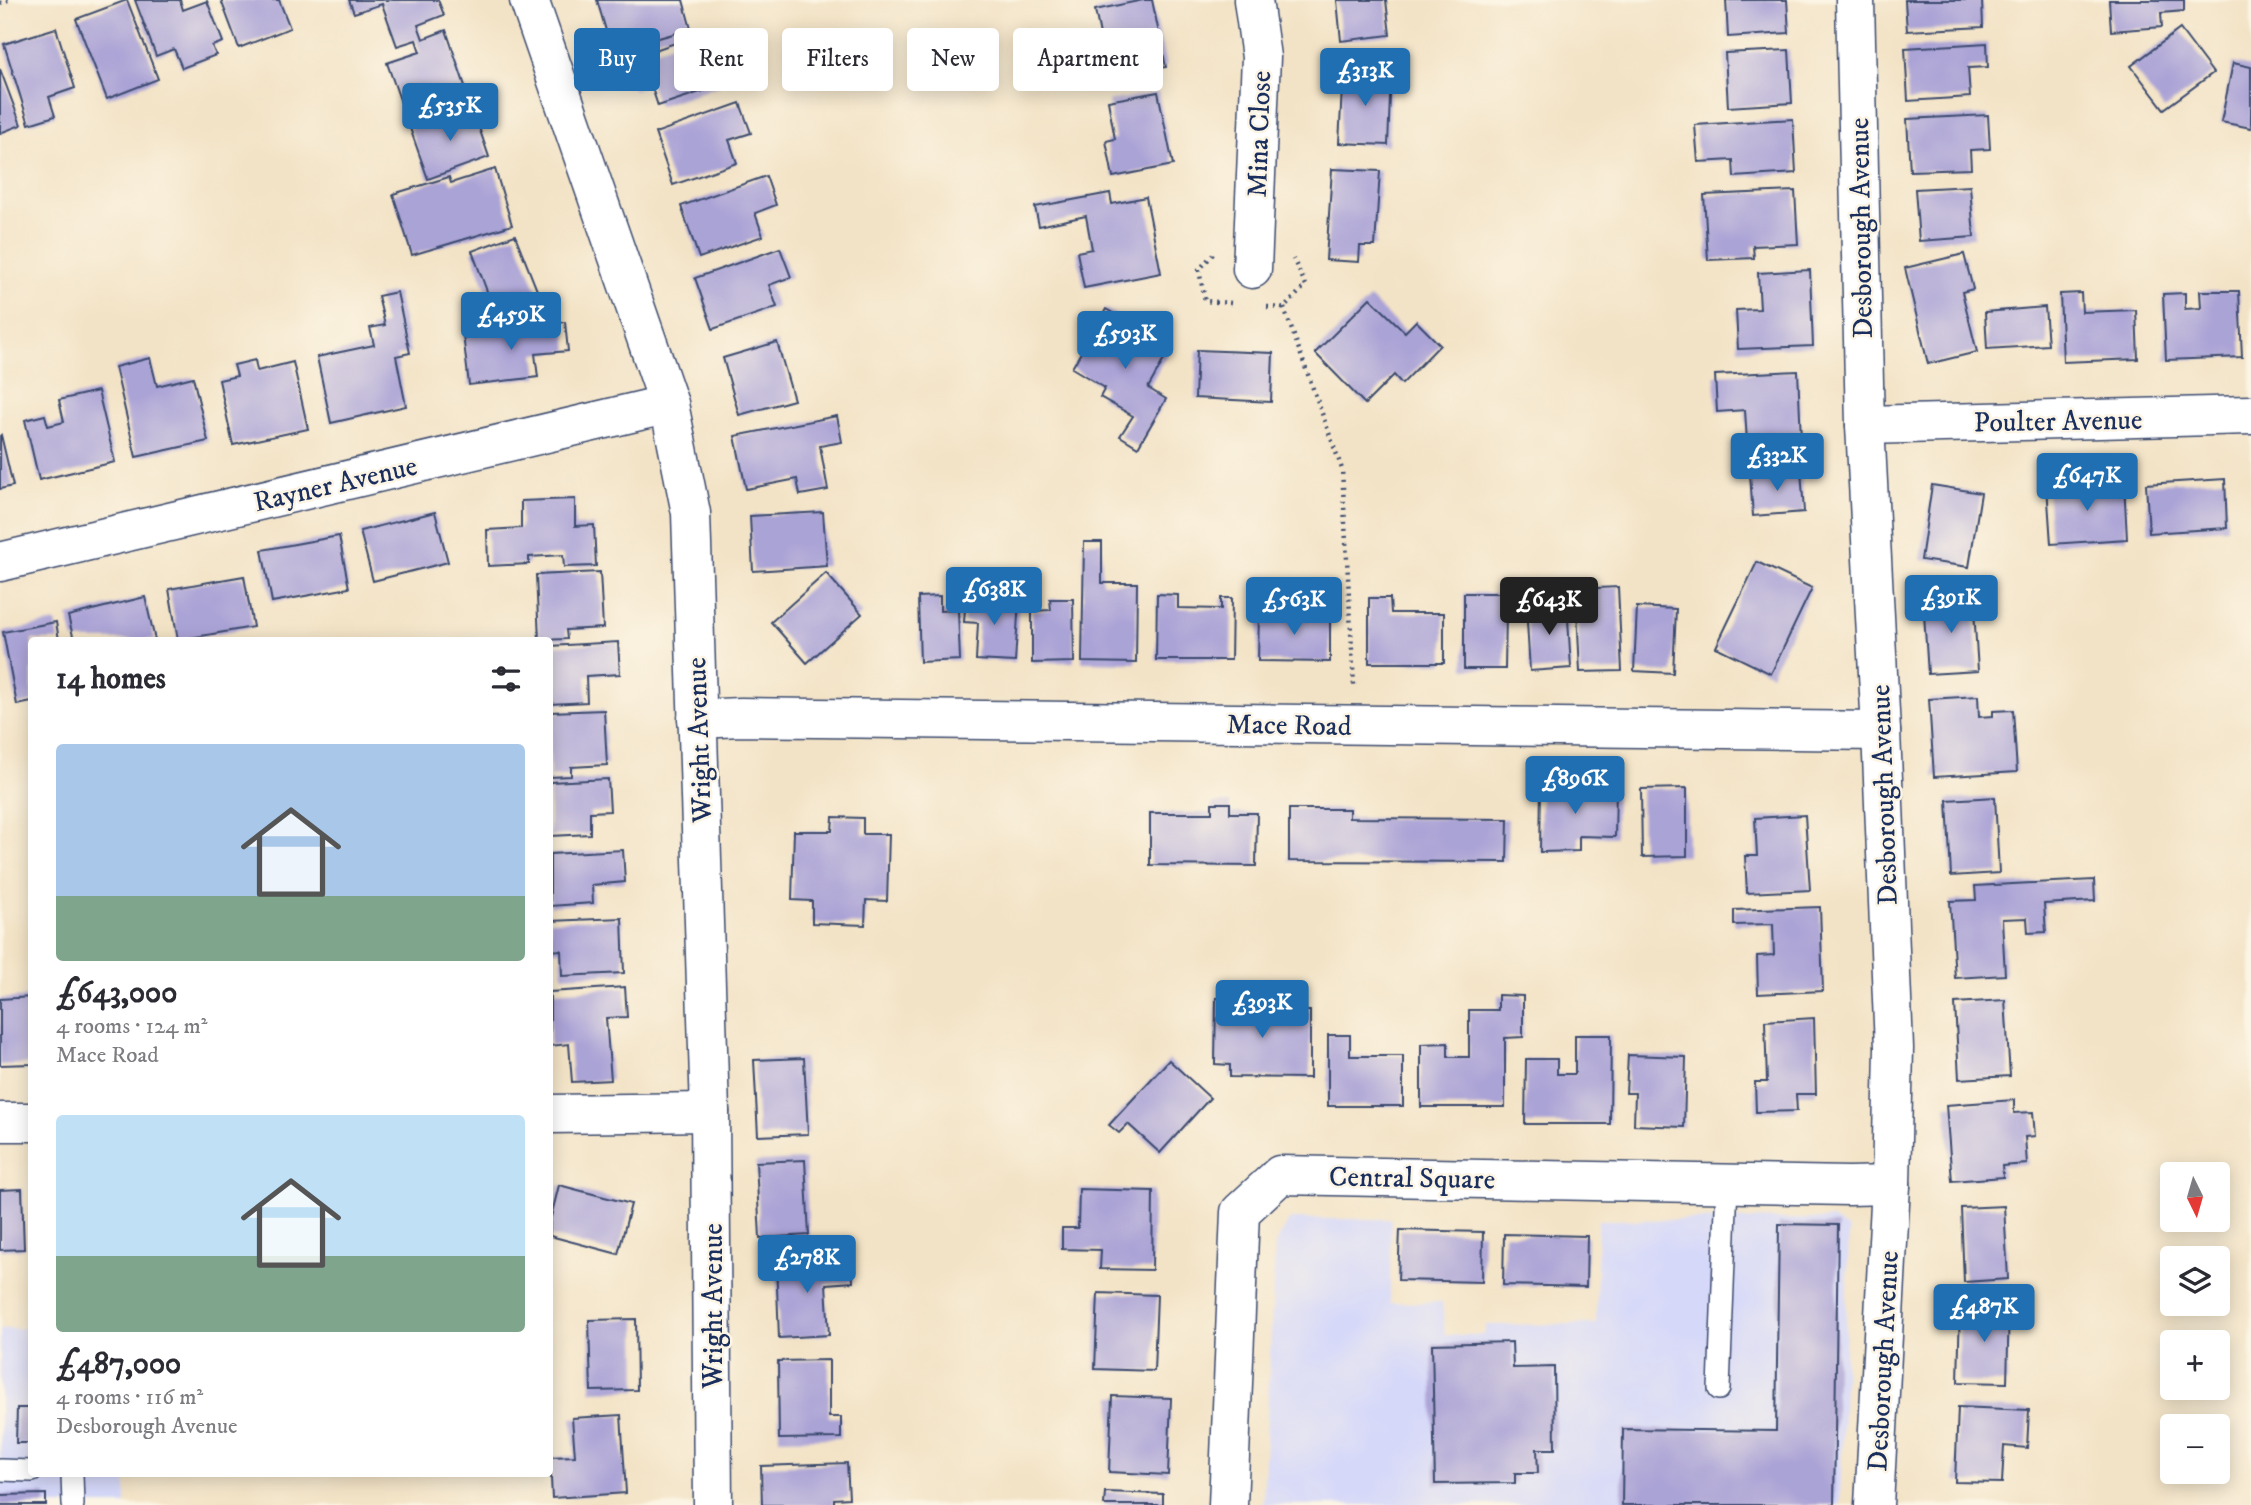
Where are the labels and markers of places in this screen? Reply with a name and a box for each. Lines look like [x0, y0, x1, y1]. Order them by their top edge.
pin: £313K [1316, 48, 1414, 108]
pin: £535K [401, 83, 499, 143]
pin: £459K [462, 292, 560, 352]
pin: £593K [1076, 312, 1174, 371]
pin: £332K [1728, 434, 1826, 493]
pin: £647K [2038, 454, 2136, 513]
pin: £638K [945, 568, 1043, 627]
pin: £391K [1902, 576, 2000, 635]
pin: £563K [1245, 578, 1343, 637]
pin: £643K [1500, 578, 1598, 637]
pin: £896K [1526, 756, 1624, 816]
pin: £393K [1213, 981, 1311, 1040]
pin: £278K [758, 1236, 856, 1295]
pin: £487K [1935, 1284, 2033, 1344]

